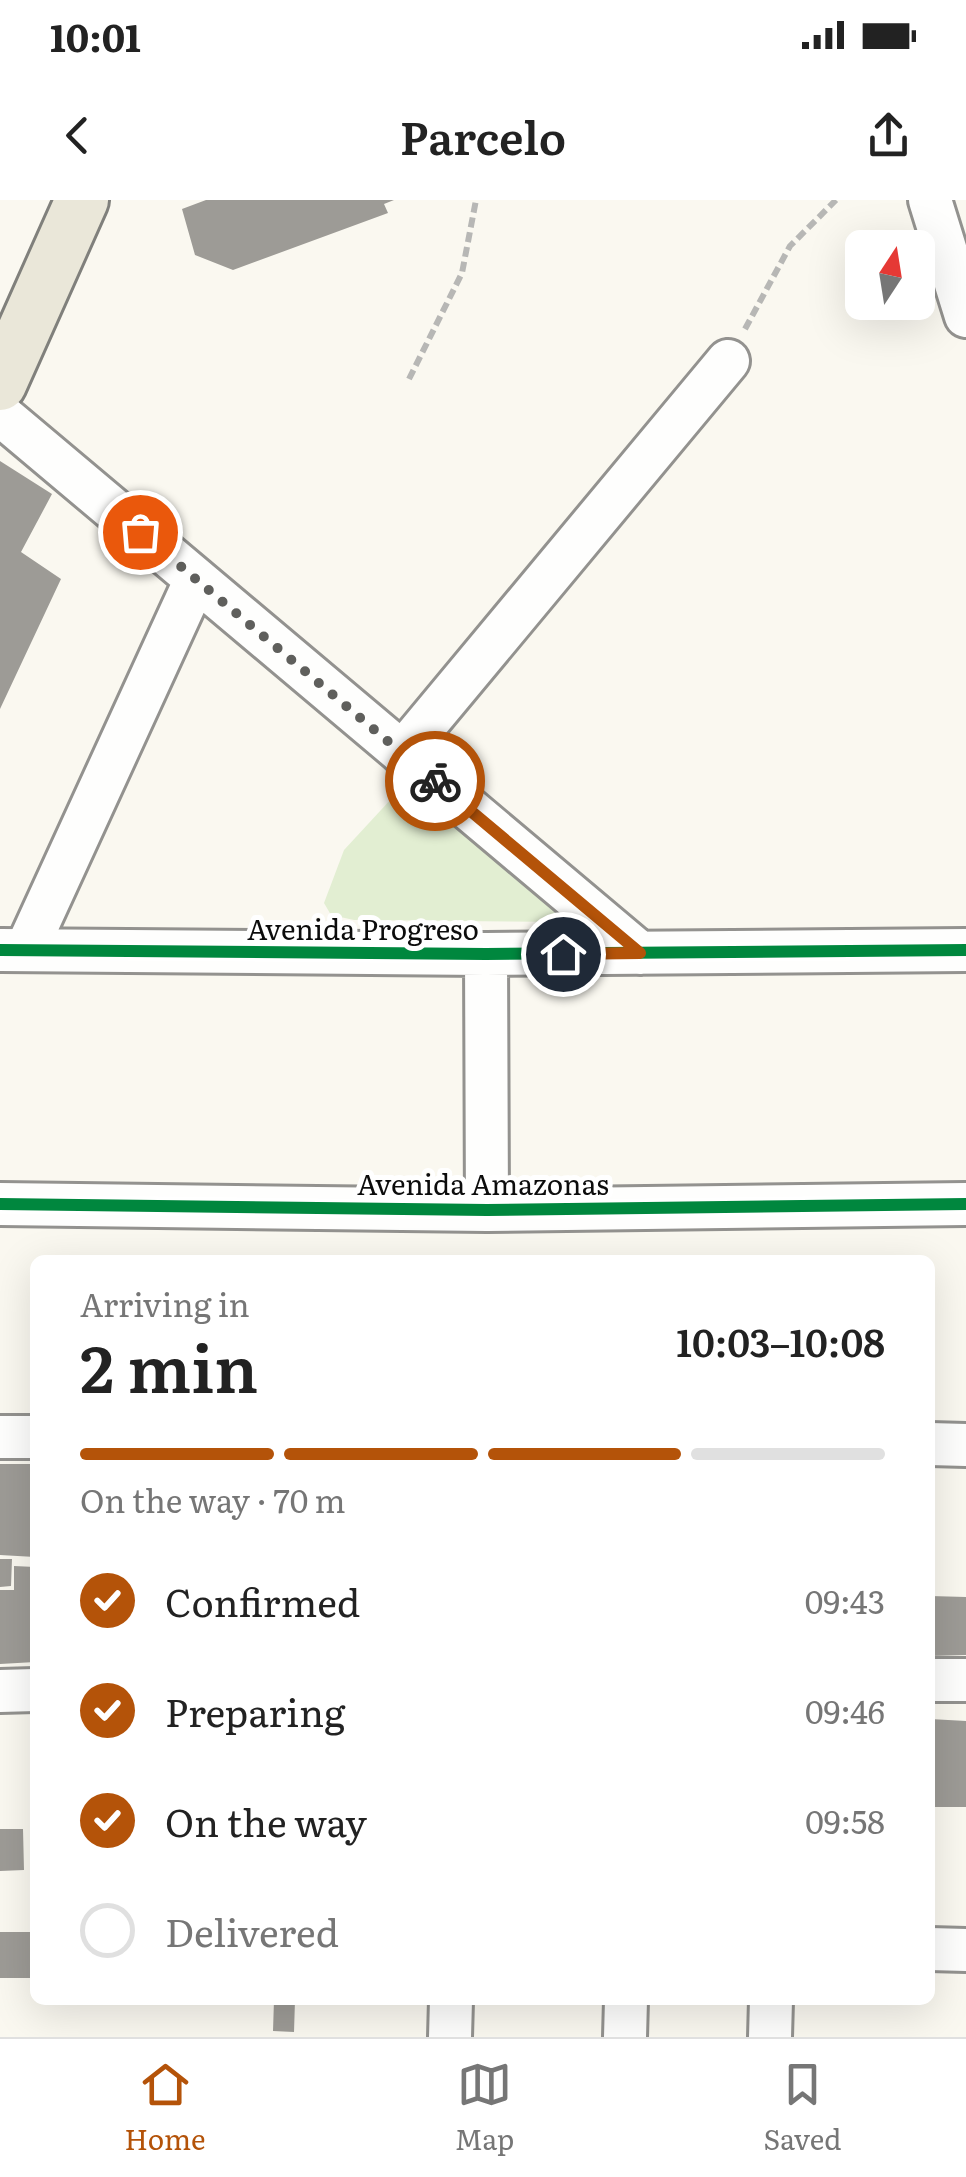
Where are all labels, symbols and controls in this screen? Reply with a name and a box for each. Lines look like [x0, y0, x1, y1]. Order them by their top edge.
text: 10:01 [50, 7, 141, 64]
text: Parcelo [400, 102, 566, 169]
icon: back [50, 108, 105, 163]
icon: share [861, 108, 916, 163]
north arrow [845, 230, 935, 320]
map controls [845, 230, 935, 320]
pin [98, 490, 183, 575]
icon: bag [113, 505, 168, 560]
courier [385, 731, 485, 831]
icon: bike [408, 754, 463, 809]
street label: Avenida Progreso [247, 907, 479, 949]
pin [521, 912, 606, 997]
icon: home [536, 927, 591, 982]
street label: Avenida Amazonas [357, 1162, 609, 1204]
text: Arriving in [80, 1279, 250, 1327]
text: 10:03–10:08 [676, 1312, 885, 1369]
text: 2 min [80, 1316, 258, 1413]
text: On the way · 70 m [80, 1475, 346, 1523]
text: Confirmed [165, 1572, 360, 1629]
icon: check [80, 1573, 135, 1628]
text: 09:43 [805, 1576, 885, 1624]
text: Preparing [165, 1682, 345, 1739]
icon: check [80, 1683, 135, 1738]
text: 09:46 [805, 1686, 885, 1734]
text: On the way [165, 1792, 367, 1849]
icon: check [80, 1793, 135, 1848]
text: 09:58 [805, 1796, 885, 1844]
text: Delivered [165, 1902, 339, 1959]
tab: Home [125, 2057, 205, 2159]
tab: Map [455, 2057, 514, 2159]
tab: Saved [763, 2057, 841, 2159]

